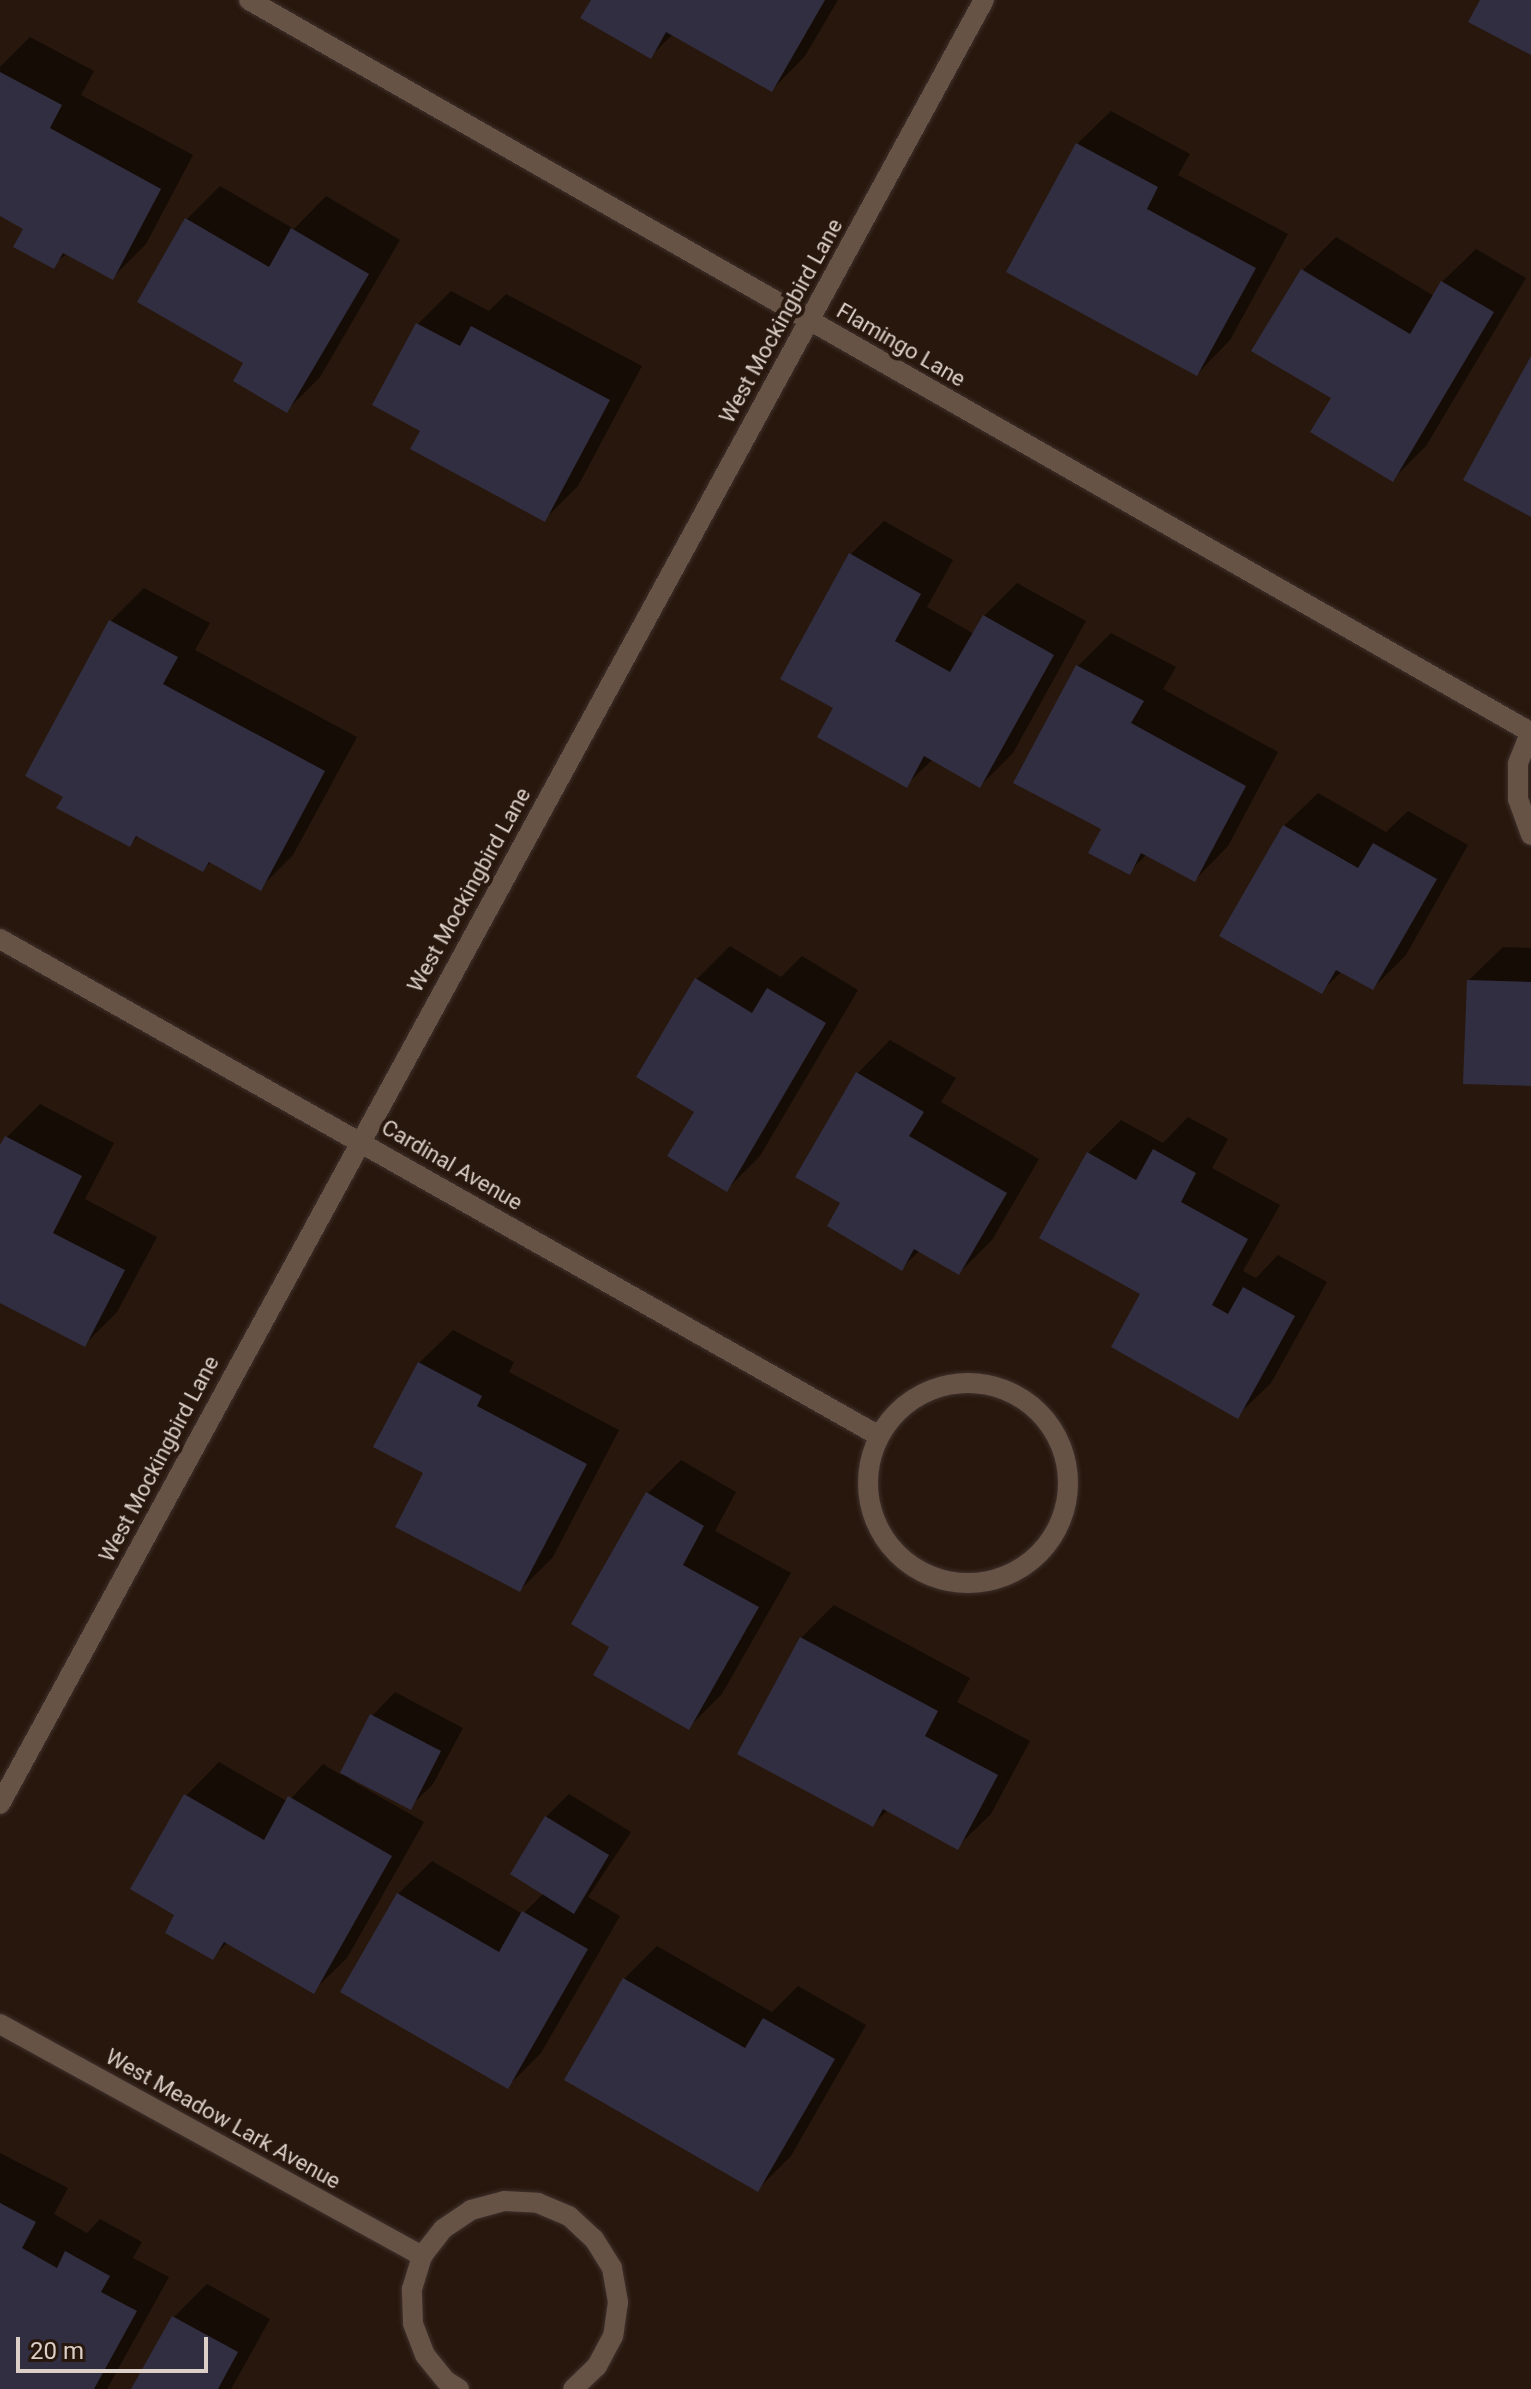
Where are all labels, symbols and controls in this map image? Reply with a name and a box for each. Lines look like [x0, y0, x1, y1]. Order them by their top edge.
street label: West Mockingbird Lane [714, 214, 848, 428]
street label: Flamingo Lane [832, 298, 970, 392]
street label: West Mockingbird Lane [402, 783, 536, 997]
street label: Cardinal Avenue [377, 1114, 527, 1216]
street label: West Mockingbird Lane [93, 1351, 225, 1567]
street label: West Meadow Lark Avenue [101, 2043, 345, 2195]
scale bar [20, 2321, 212, 2371]
text: 20 m [30, 2337, 84, 2365]

